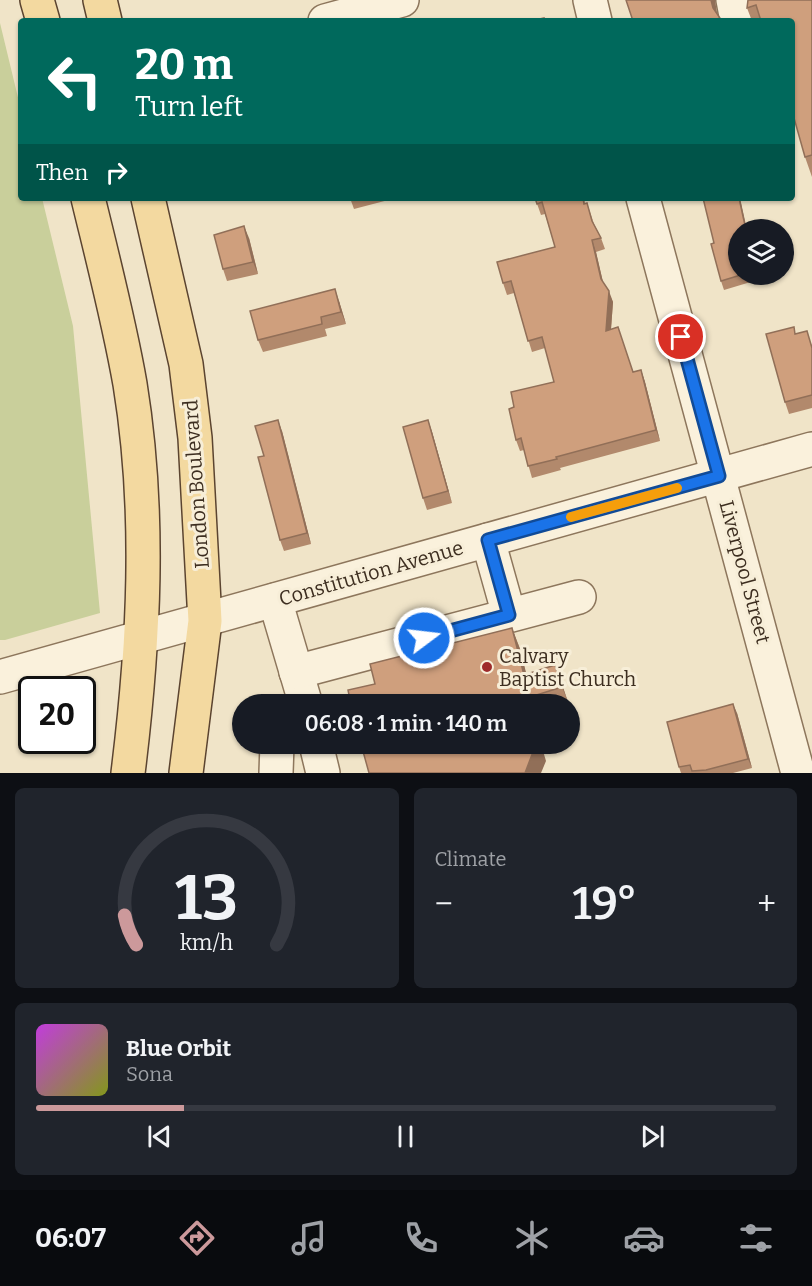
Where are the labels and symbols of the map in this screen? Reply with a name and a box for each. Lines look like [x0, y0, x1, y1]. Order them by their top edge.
pin [655, 311, 706, 362]
street label: London Boulevard [178, 399, 214, 569]
street label: Liverpool Street [714, 498, 776, 646]
street label: Constitution Avenue [276, 535, 466, 611]
position arrow [392, 606, 456, 670]
place label: Calvary Baptist Church [499, 644, 637, 691]
marker: Calvary Baptist Church [480, 660, 494, 674]
speed limit sign: 20 [18, 676, 96, 754]

